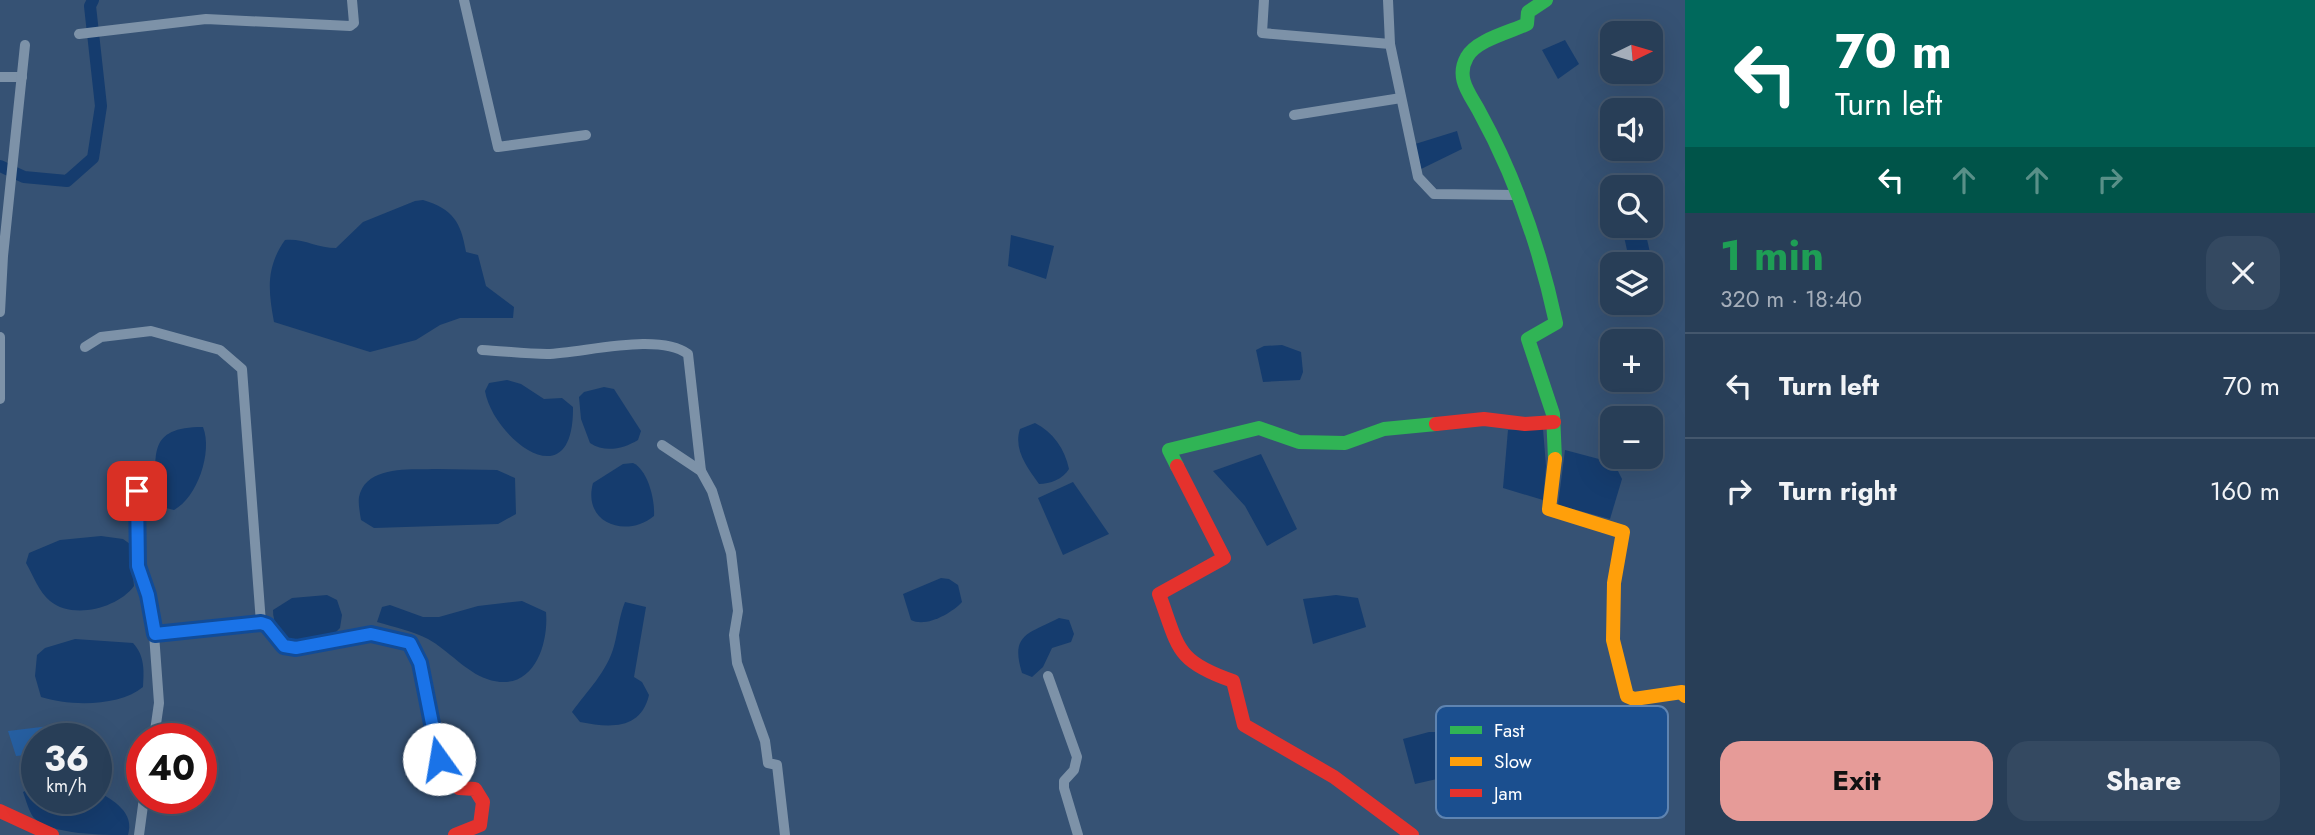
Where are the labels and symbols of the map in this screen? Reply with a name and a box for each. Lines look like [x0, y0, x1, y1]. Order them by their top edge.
north arrow [1600, 21, 1662, 84]
pin [107, 461, 167, 521]
legend [1436, 706, 1668, 818]
text: Fast [1494, 717, 1525, 744]
position arrow [402, 722, 476, 796]
speed limit sign: 40 [126, 723, 217, 814]
text: Slow [1494, 748, 1532, 775]
text: Jam [1491, 780, 1523, 807]

